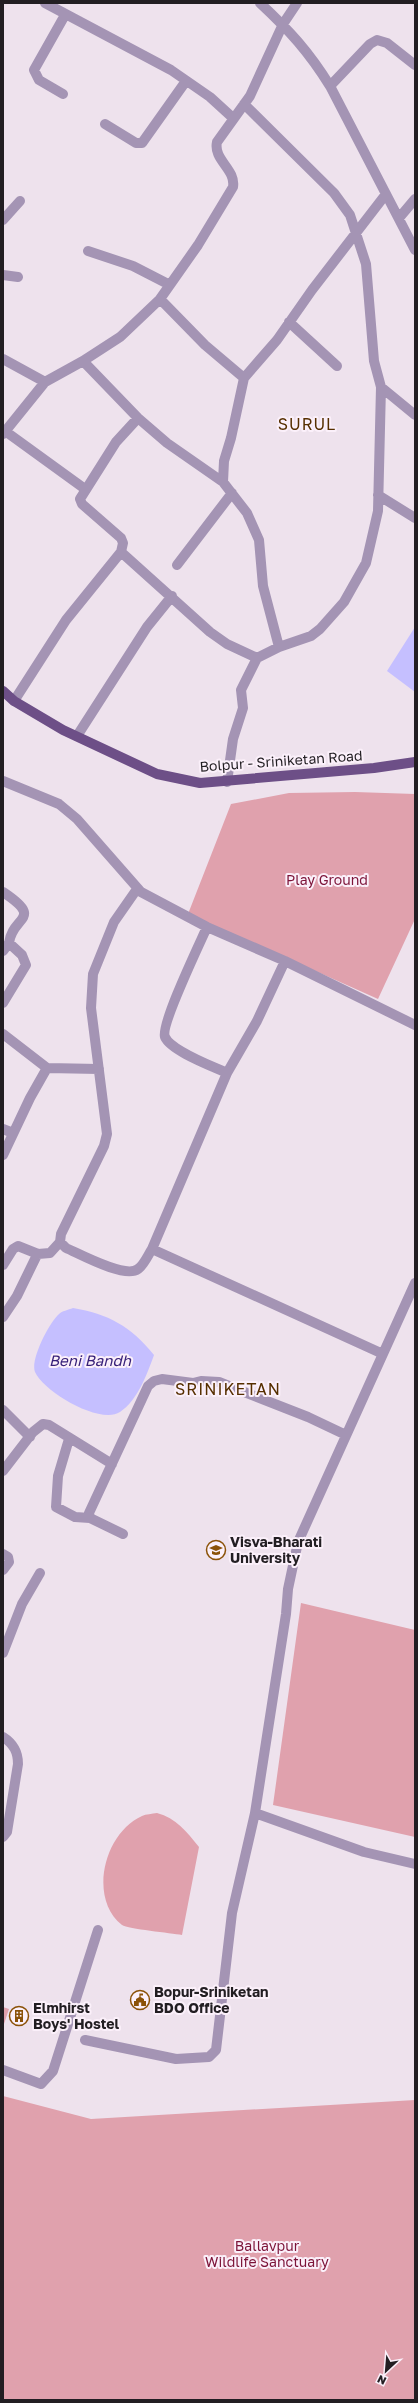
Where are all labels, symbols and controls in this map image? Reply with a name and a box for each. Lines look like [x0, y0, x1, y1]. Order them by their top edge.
district label: SURUL [278, 414, 336, 434]
street label: Bolpur - Sriniketan Road [199, 746, 363, 775]
park label: Play Ground [286, 871, 368, 888]
water label: Beni Bandh [49, 1351, 132, 1369]
district label: SRINIKETAN [175, 1379, 281, 1399]
place label: Visva-Bharati University [230, 1533, 322, 1566]
school or university icon: Visva-Bharati University [205, 1539, 227, 1561]
place label: Bopur-Sriniketan BDO Office [154, 1983, 268, 2016]
public building icon: Bopur-Sriniketan BDO Office [129, 1989, 151, 2011]
place label: Elmhirst Boys' Hostel [33, 1999, 120, 2032]
building icon: Elmhirst Boys' Hostel [8, 2005, 30, 2027]
park label: Ballavpur Wildlife Sanctuary [205, 2237, 329, 2270]
north arrow [366, 2351, 406, 2391]
text: N [375, 2373, 388, 2388]

